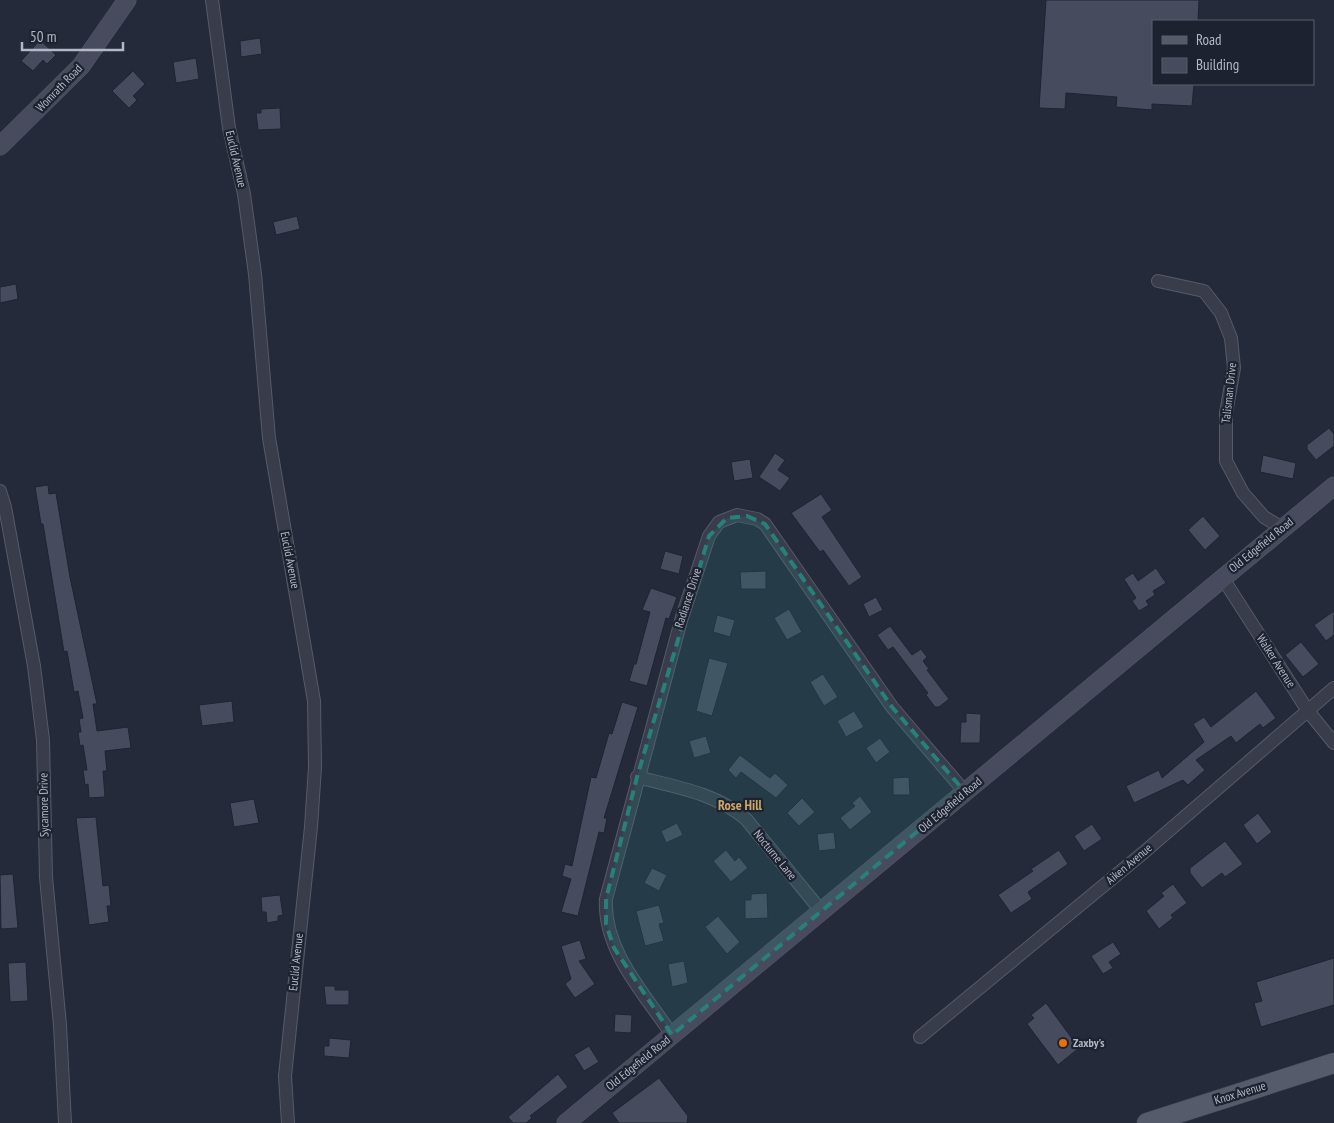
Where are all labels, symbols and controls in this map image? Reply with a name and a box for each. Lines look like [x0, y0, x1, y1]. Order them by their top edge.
scale bar [22, 20, 124, 52]
legend [1152, 20, 1314, 85]
text: 50 m [30, 27, 56, 46]
text: Road [1196, 30, 1222, 49]
text: Building [1196, 55, 1239, 74]
street label: Womrath Road [32, 61, 85, 115]
street label: Euclid Avenue [223, 129, 250, 189]
street label: Talisman Drive [1218, 362, 1239, 424]
street label: Old Edgefield Road [1225, 514, 1296, 575]
street label: Euclid Avenue [278, 530, 303, 590]
street label: Radiance Drive [671, 566, 704, 630]
street label: Walker Avenue [1254, 631, 1299, 690]
street label: Sycamore Drive [35, 773, 52, 837]
street label: Old Edgefield Road [915, 774, 985, 836]
district label: Rose Hill [718, 796, 763, 814]
street label: Nocturne Lane [751, 827, 800, 883]
street label: Aiken Avenue [1103, 840, 1155, 887]
street label: Euclid Avenue [285, 932, 306, 991]
street label: Old Edgefield Road [602, 1032, 673, 1093]
place label: Zaxby's [1073, 1035, 1105, 1050]
marker: Zaxby's [1057, 1037, 1069, 1049]
street label: Knox Avenue [1212, 1078, 1267, 1107]

